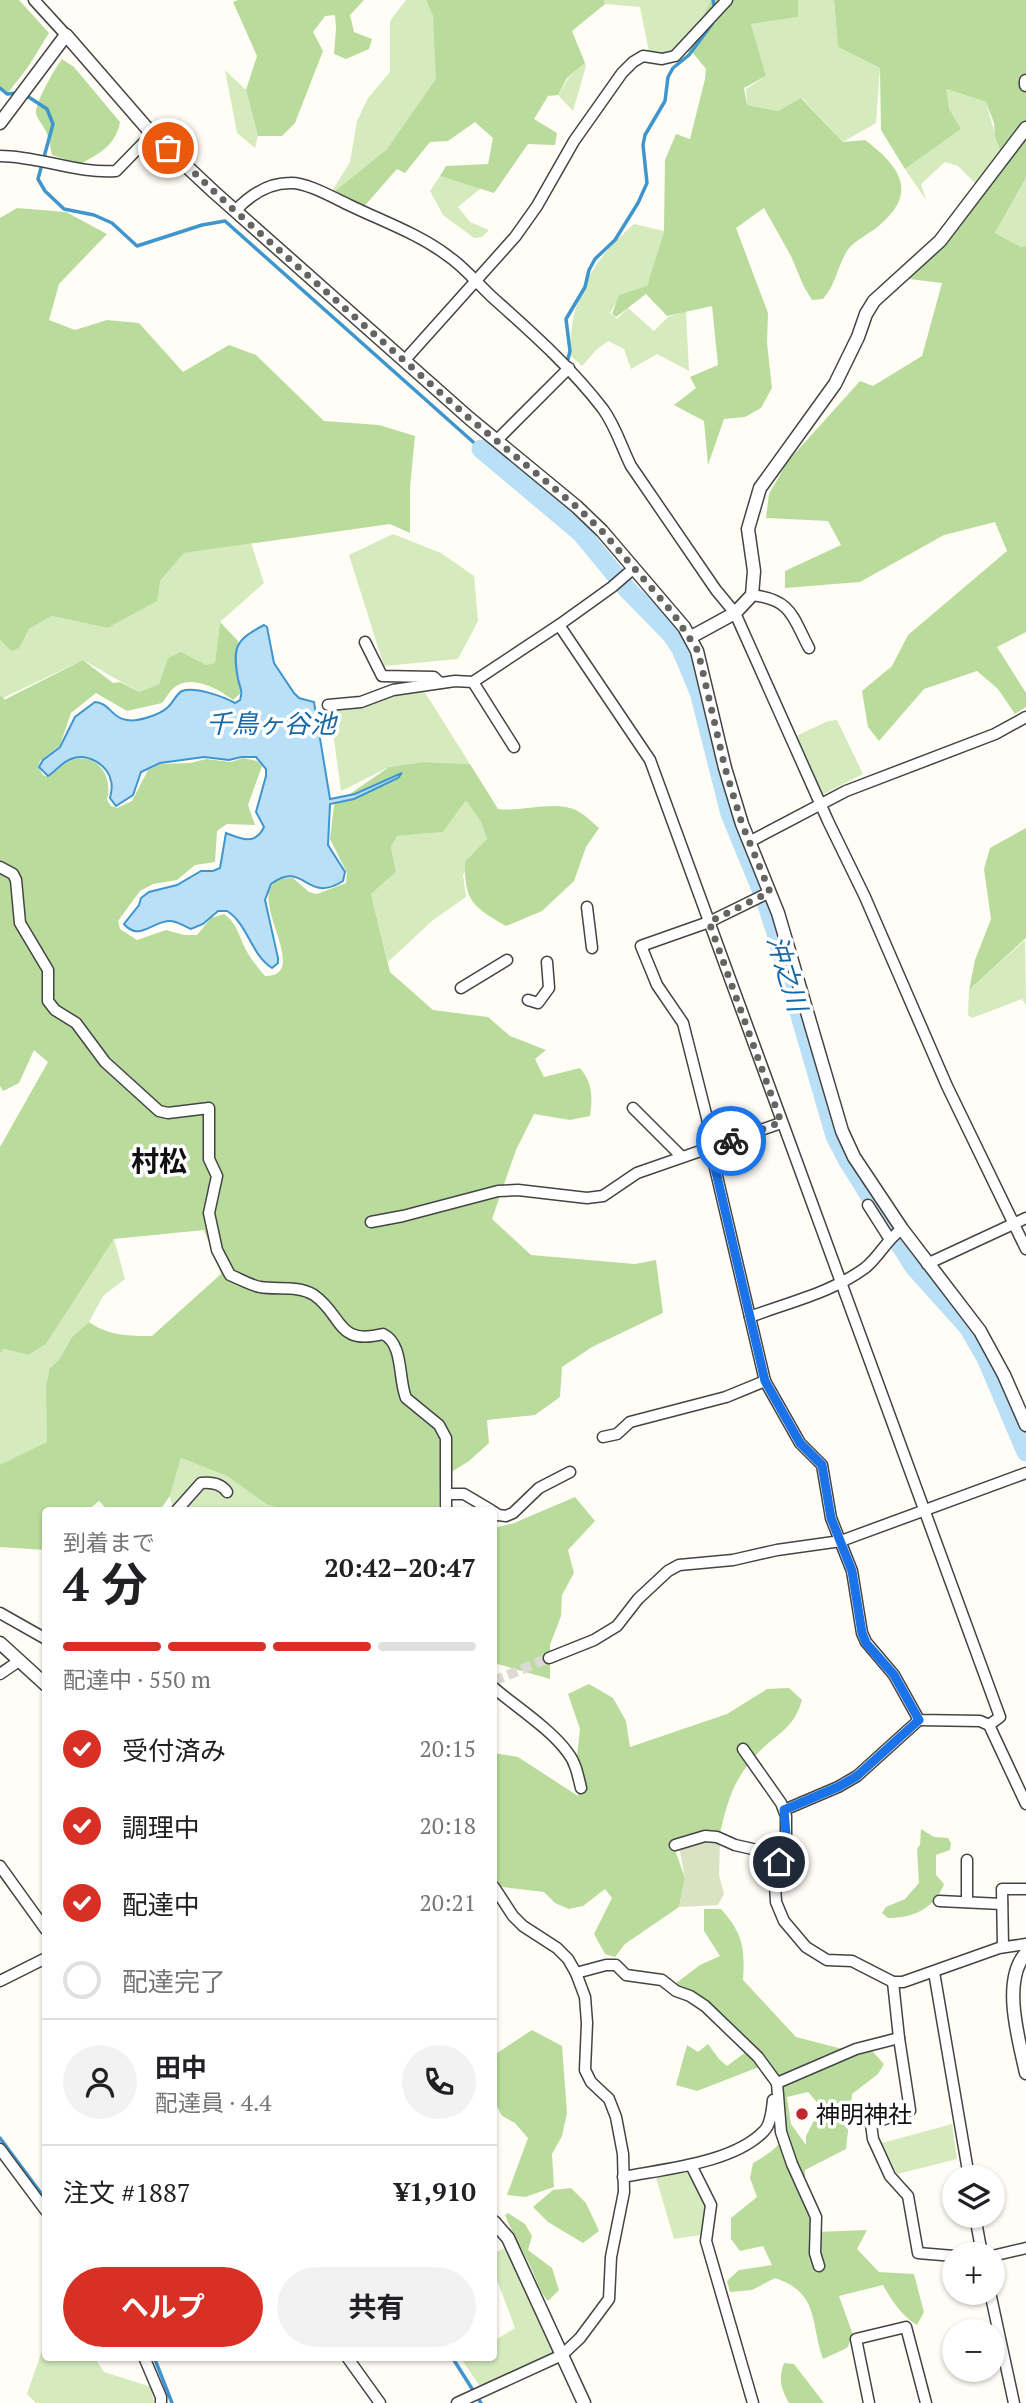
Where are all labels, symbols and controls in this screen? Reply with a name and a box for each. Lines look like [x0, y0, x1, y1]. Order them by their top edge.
pin [138, 118, 198, 178]
icon: bag [149, 129, 187, 167]
water label: 千鳥ヶ谷池 [206, 706, 339, 740]
water label: 沖之川 [760, 931, 817, 1018]
courier [696, 1106, 766, 1176]
icon: bike [712, 1122, 750, 1160]
district label: 村松 [131, 1142, 187, 1179]
text: 到着まで [63, 1527, 155, 1558]
text: 20:42–20:47 [324, 1550, 476, 1584]
text: 4 分 [63, 1553, 147, 1614]
text: 配達中 · 550 m [63, 1664, 211, 1695]
icon: check [63, 1730, 101, 1768]
text: 受付済み [122, 1733, 226, 1767]
text: 20:15 [419, 1733, 476, 1764]
icon: check [63, 1807, 101, 1845]
text: 調理中 [122, 1810, 200, 1844]
text: 20:18 [419, 1810, 476, 1841]
pin [749, 1832, 809, 1892]
icon: home [760, 1843, 798, 1881]
icon: check [63, 1884, 101, 1922]
text: 配達中 [122, 1887, 200, 1921]
text: 20:21 [419, 1887, 476, 1918]
text: 配達完了 [122, 1964, 226, 1998]
button: person [63, 2045, 137, 2119]
button: phone [402, 2045, 476, 2119]
text: 田中 [155, 2050, 207, 2084]
text: 配達員 · 4.4 [155, 2087, 272, 2118]
place label: 神明神社 [816, 2098, 912, 2130]
marker: 神明神社 [794, 2106, 810, 2122]
map controls [942, 2165, 1005, 2382]
button: layers [942, 2165, 1005, 2228]
text: ¥1,910 [395, 2174, 476, 2208]
text: 注文 #1887 [63, 2175, 191, 2209]
button: + [942, 2242, 1005, 2305]
button: ヘルプ [63, 2267, 263, 2347]
button: 共有 [277, 2267, 476, 2347]
button: − [942, 2319, 1005, 2382]

